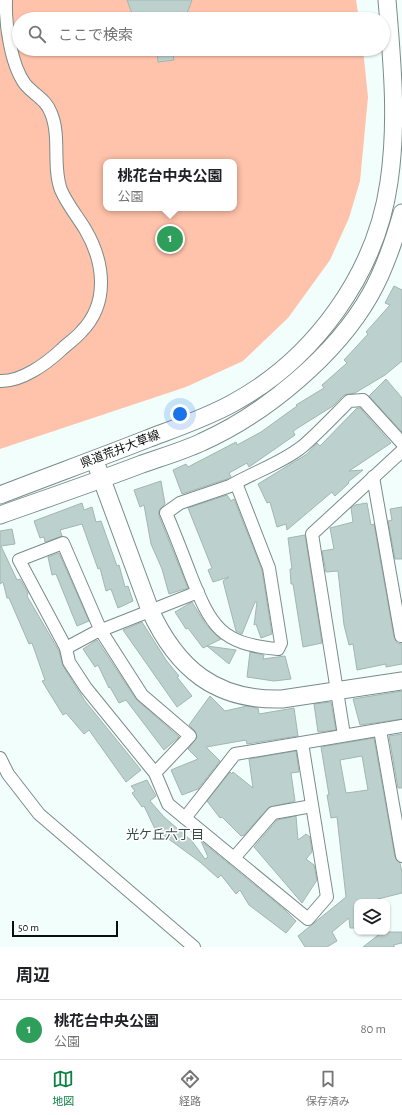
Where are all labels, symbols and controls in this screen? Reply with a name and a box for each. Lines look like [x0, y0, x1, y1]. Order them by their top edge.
search box [12, 12, 390, 56]
icon: search [26, 23, 48, 45]
text: ここで検索 [58, 28, 133, 43]
popup [103, 159, 237, 211]
text: 桃花台中央公園 [117, 169, 223, 184]
text: 公園 [117, 191, 144, 204]
pin: 1 [157, 224, 183, 254]
your location [170, 404, 190, 424]
street label: 県道荒井大草線 [78, 427, 161, 470]
district label: 光ケ丘六丁目 [126, 828, 204, 842]
map controls [354, 899, 390, 935]
button: layers [354, 899, 390, 935]
scale bar [12, 919, 118, 938]
text: 50 m [18, 922, 39, 933]
text: 周辺 [16, 967, 50, 984]
text: 桃花台中央公園 [54, 1014, 159, 1029]
text: 1 [27, 1023, 31, 1036]
text: 80 m [360, 1023, 386, 1036]
text: 公園 [54, 1036, 80, 1049]
tab: 地図 [52, 1068, 74, 1108]
tab: 経路 [179, 1068, 201, 1108]
tab: 保存済み [306, 1068, 350, 1108]

